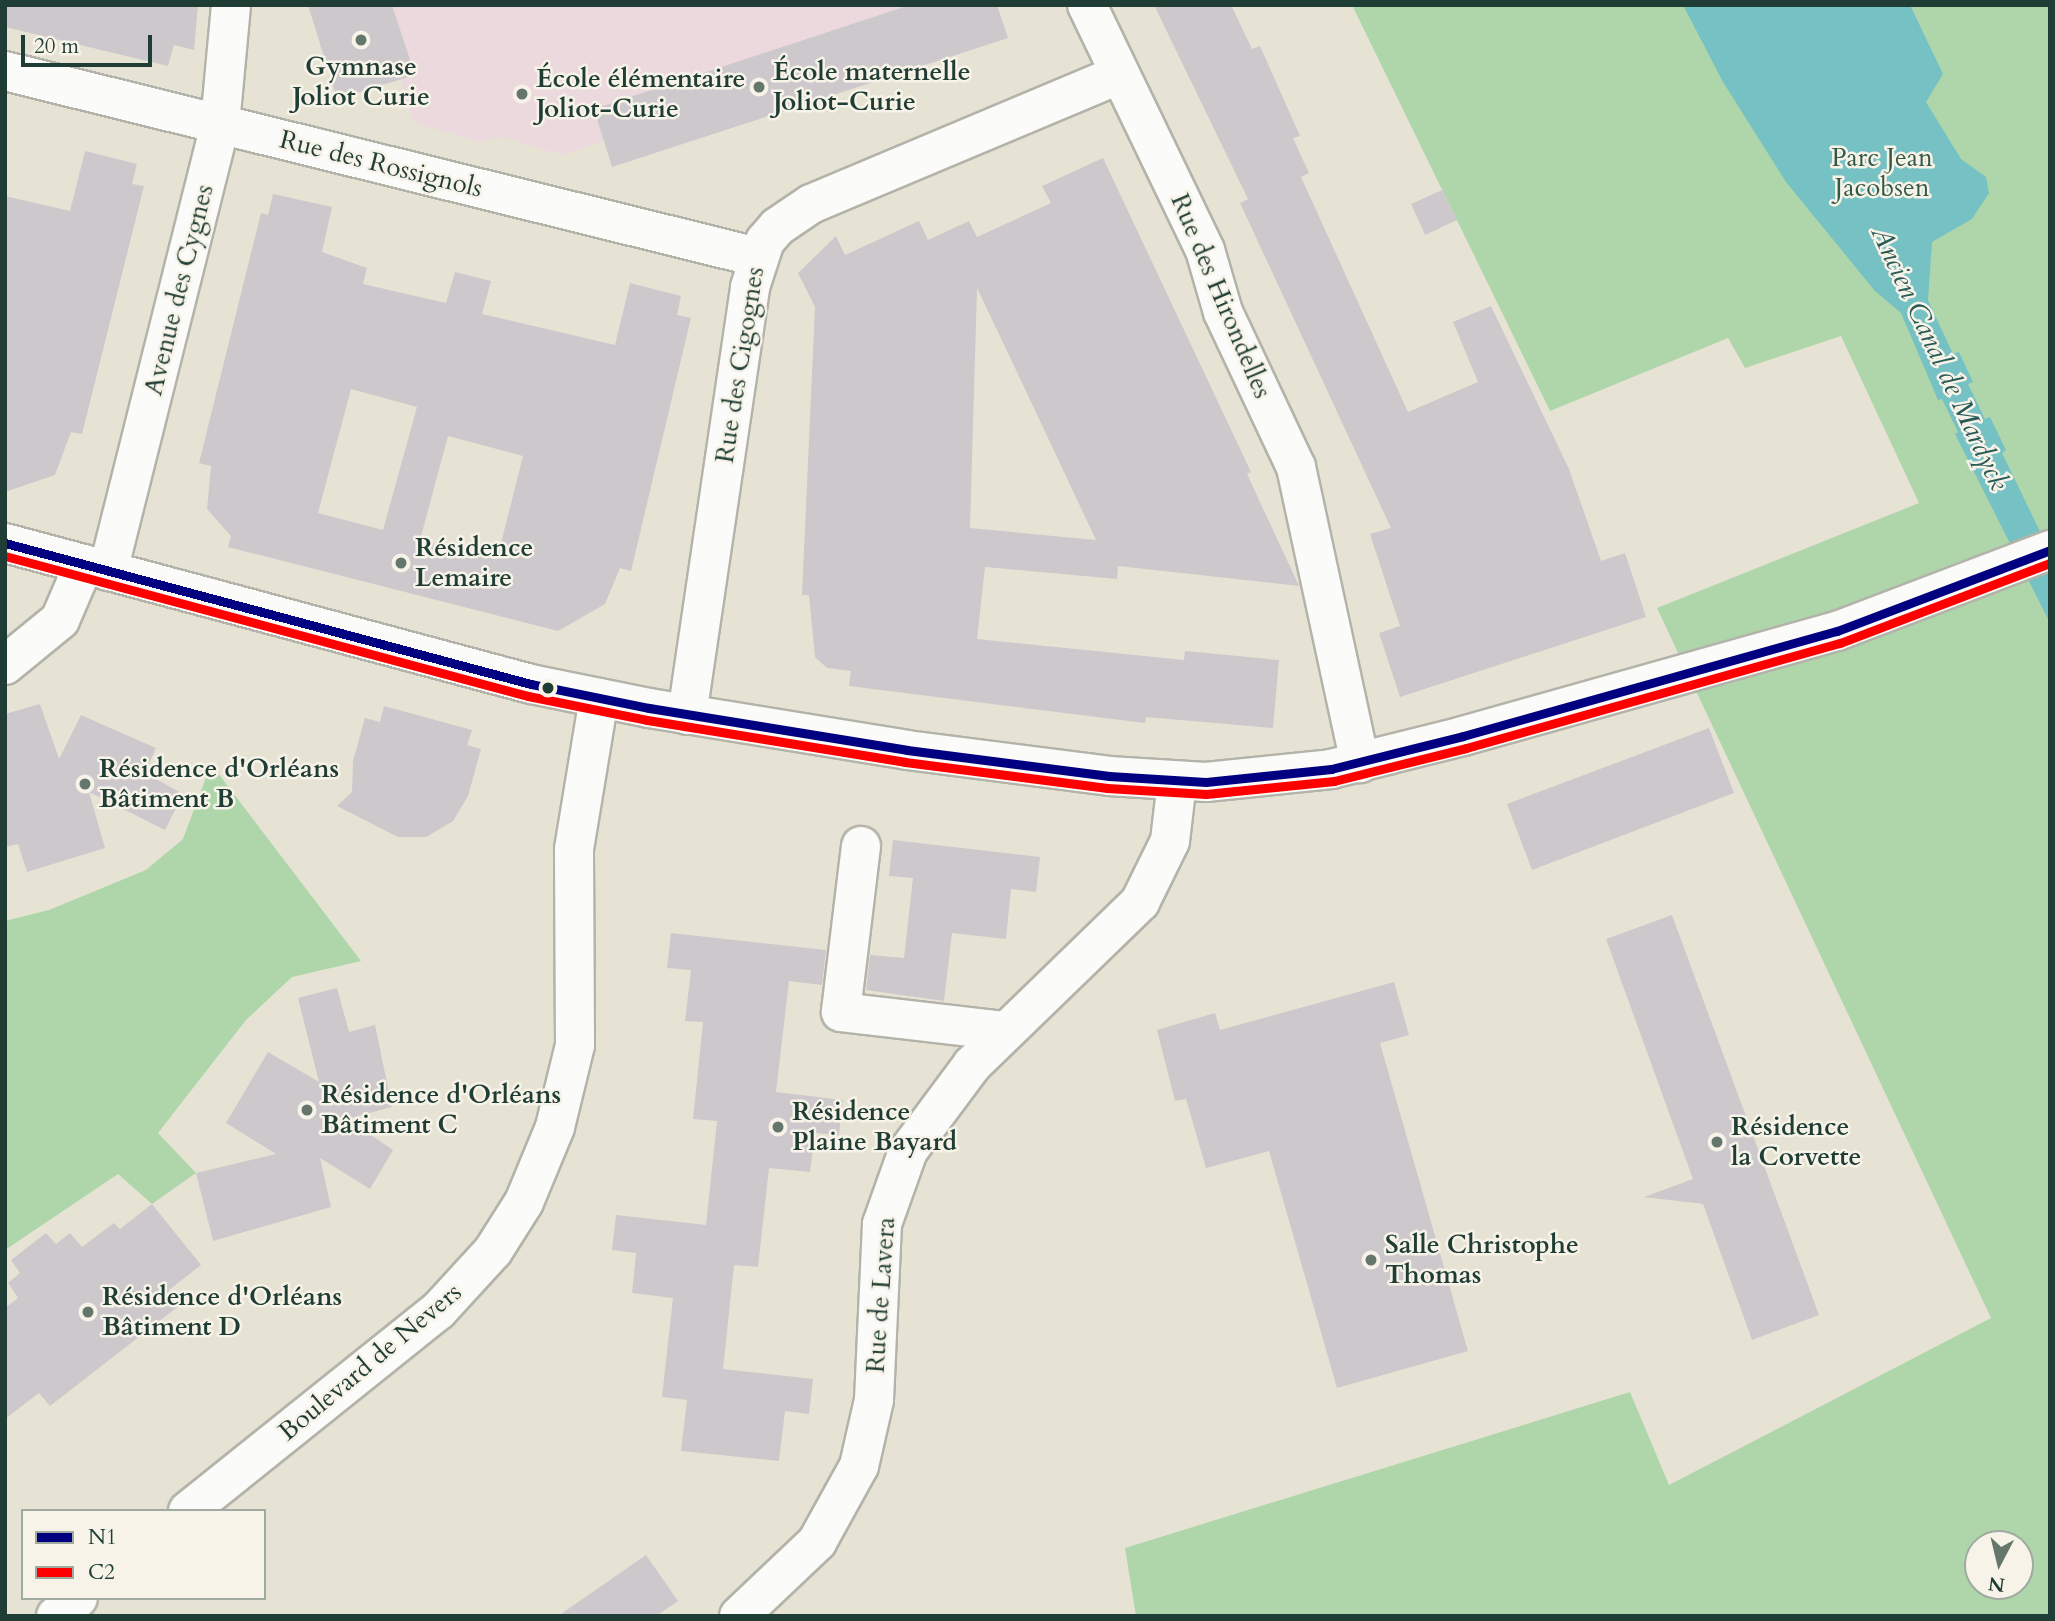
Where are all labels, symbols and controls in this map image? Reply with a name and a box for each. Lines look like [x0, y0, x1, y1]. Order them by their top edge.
scale bar [24, 21, 156, 65]
text: 20 m [34, 32, 79, 61]
marker: Gymnase Joliot Curie [353, 32, 369, 48]
place label: Gymnase Joliot Curie [292, 51, 430, 112]
place label: École maternelle Joliot-Curie [773, 56, 971, 118]
place label: École élémentaire Joliot-Curie [536, 63, 745, 124]
marker: École maternelle Joliot-Curie [751, 79, 767, 95]
marker: École élémentaire Joliot-Curie [514, 86, 530, 102]
street label: Rue des Rossignols [276, 124, 486, 204]
park label: Parc Jean Jacobsen [1831, 142, 1933, 204]
street label: Avenue des Cygnes [138, 181, 220, 399]
street label: Rue des Hirondelles [1164, 189, 1278, 403]
water label: Ancien Canal de Mardyck [1864, 220, 2016, 496]
street label: Rue des Cigognes [709, 265, 771, 465]
place label: Résidence Lemaire [415, 532, 533, 594]
marker: Résidence Lemaire [393, 555, 409, 571]
unlabelled marker [541, 681, 555, 695]
place label: Résidence d'Orléans Bâtiment B [99, 753, 339, 814]
marker: Résidence d'Orléans Bâtiment B [77, 776, 93, 792]
place label: Résidence d'Orléans Bâtiment C [321, 1079, 561, 1140]
place label: Résidence Plaine Bayard [792, 1096, 957, 1158]
marker: Résidence d'Orléans Bâtiment C [299, 1102, 315, 1118]
place label: Résidence la Corvette [1731, 1111, 1861, 1172]
marker: Résidence Plaine Bayard [770, 1119, 786, 1135]
marker: Résidence la Corvette [1709, 1134, 1725, 1150]
street label: Rue de Lavera [860, 1216, 902, 1374]
place label: Salle Christophe Thomas [1385, 1229, 1579, 1290]
marker: Salle Christophe Thomas [1363, 1252, 1379, 1268]
street label: Boulevard de Nevers [272, 1276, 468, 1448]
place label: Résidence d'Orléans Bâtiment D [102, 1281, 342, 1342]
marker: Résidence d'Orléans Bâtiment D [80, 1304, 96, 1320]
legend [21, 1509, 266, 1600]
text: N1 [88, 1523, 117, 1552]
north arrow [1964, 1530, 2034, 1600]
text: C2 [88, 1558, 115, 1587]
text: N [1987, 1570, 2006, 1598]

